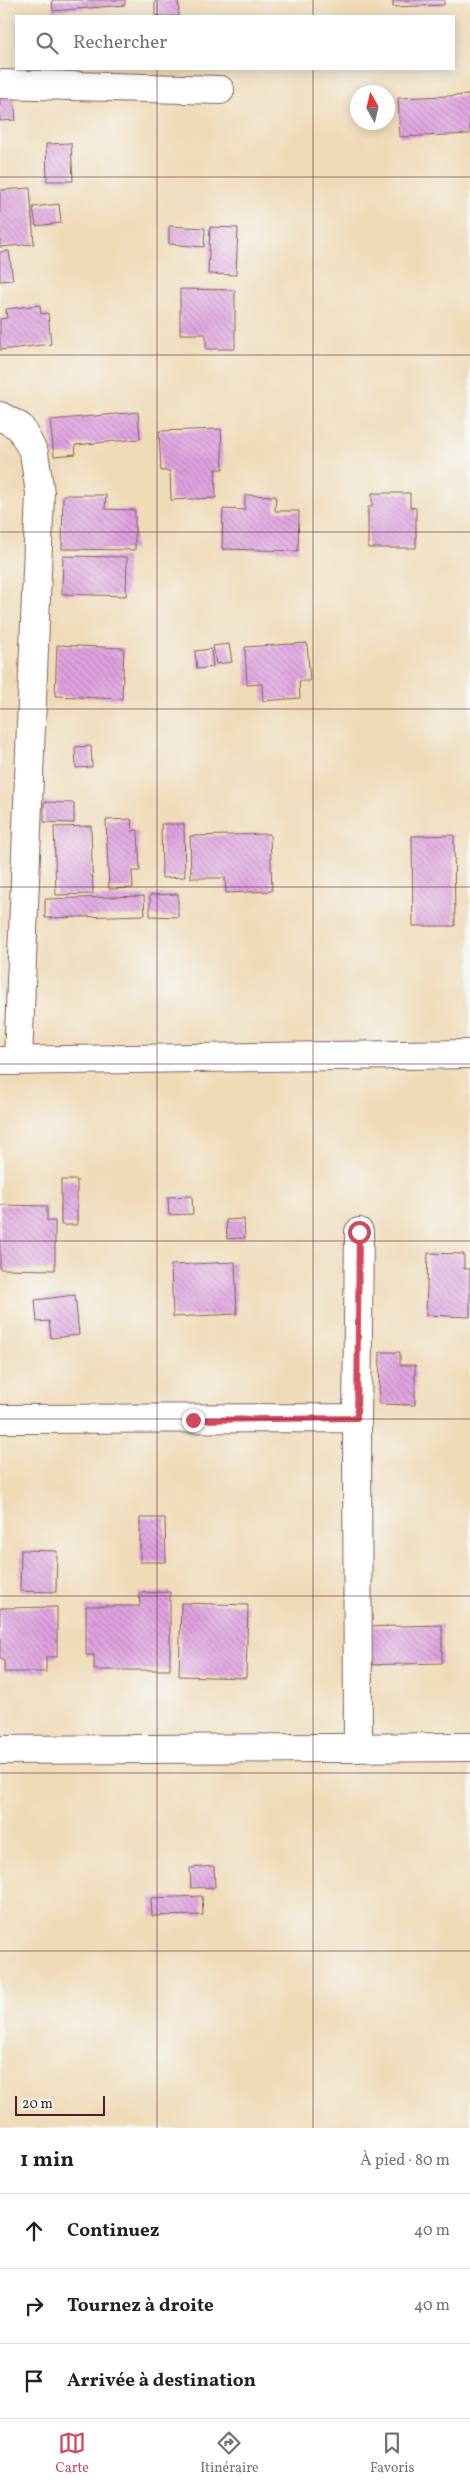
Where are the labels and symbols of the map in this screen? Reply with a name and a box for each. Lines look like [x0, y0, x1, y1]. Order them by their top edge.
north arrow [350, 85, 395, 130]
route start [348, 1221, 371, 1244]
route end [182, 1409, 205, 1432]
scale bar [15, 2093, 105, 2116]

